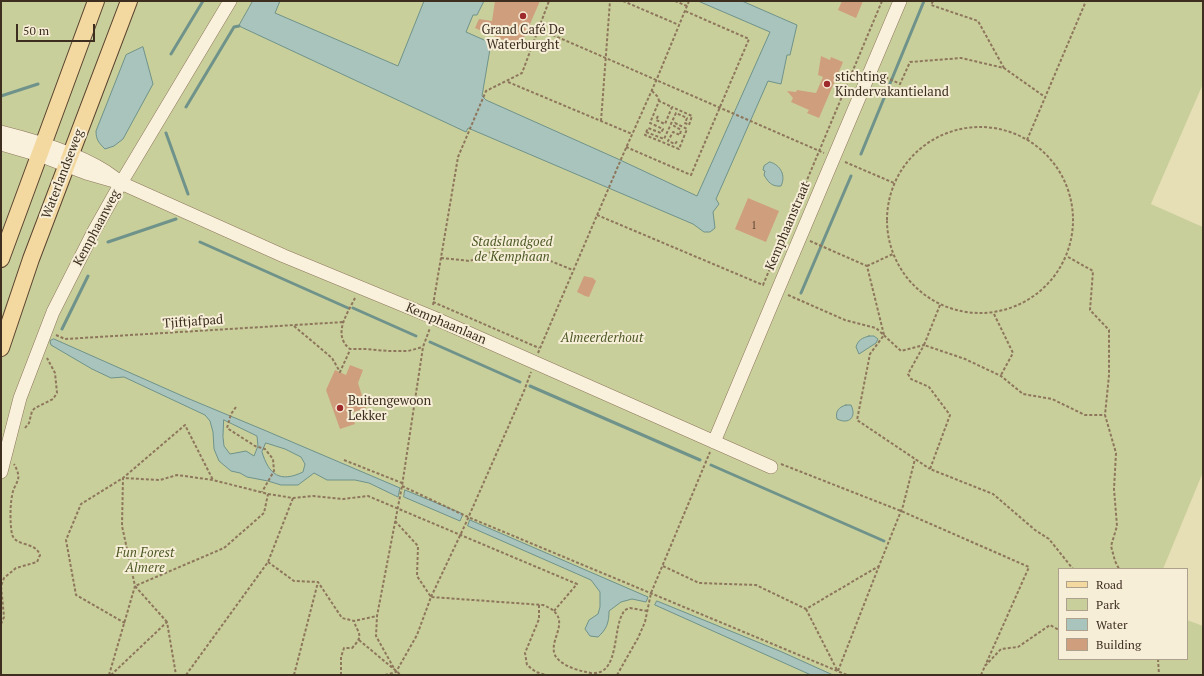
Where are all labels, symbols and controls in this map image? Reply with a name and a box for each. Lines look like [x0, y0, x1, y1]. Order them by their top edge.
marker: Grand Café De Waterburght [518, 11, 528, 21]
scale bar [18, 16, 97, 42]
place label: Grand Café De Waterburght [481, 22, 565, 53]
text: 50 m [23, 23, 49, 38]
place label: stichting Kindervakantieland [835, 69, 949, 100]
marker: stichting Kindervakantieland [822, 79, 832, 89]
street label: Waterlandseweg [39, 127, 87, 221]
street label: Kemphaanstraat [762, 179, 814, 273]
street label: Kemphaanweg [70, 187, 124, 269]
house number: 1 [751, 219, 757, 233]
park label: Stadslandgoed de Kemphaan [471, 234, 553, 265]
street label: Kemphaanlaan [403, 300, 489, 348]
street label: Tjiftjafpad [162, 312, 224, 332]
park label: Almeerderhout [561, 330, 643, 346]
place label: Buitengewoon Lekker [348, 393, 431, 424]
marker: Buitengewoon Lekker [335, 403, 345, 413]
park label: Fun Forest Almere [116, 545, 174, 576]
legend [1058, 568, 1188, 660]
text: Road [1096, 577, 1123, 592]
text: Park [1096, 597, 1120, 612]
text: Water [1096, 617, 1128, 632]
text: Building [1096, 637, 1141, 652]

